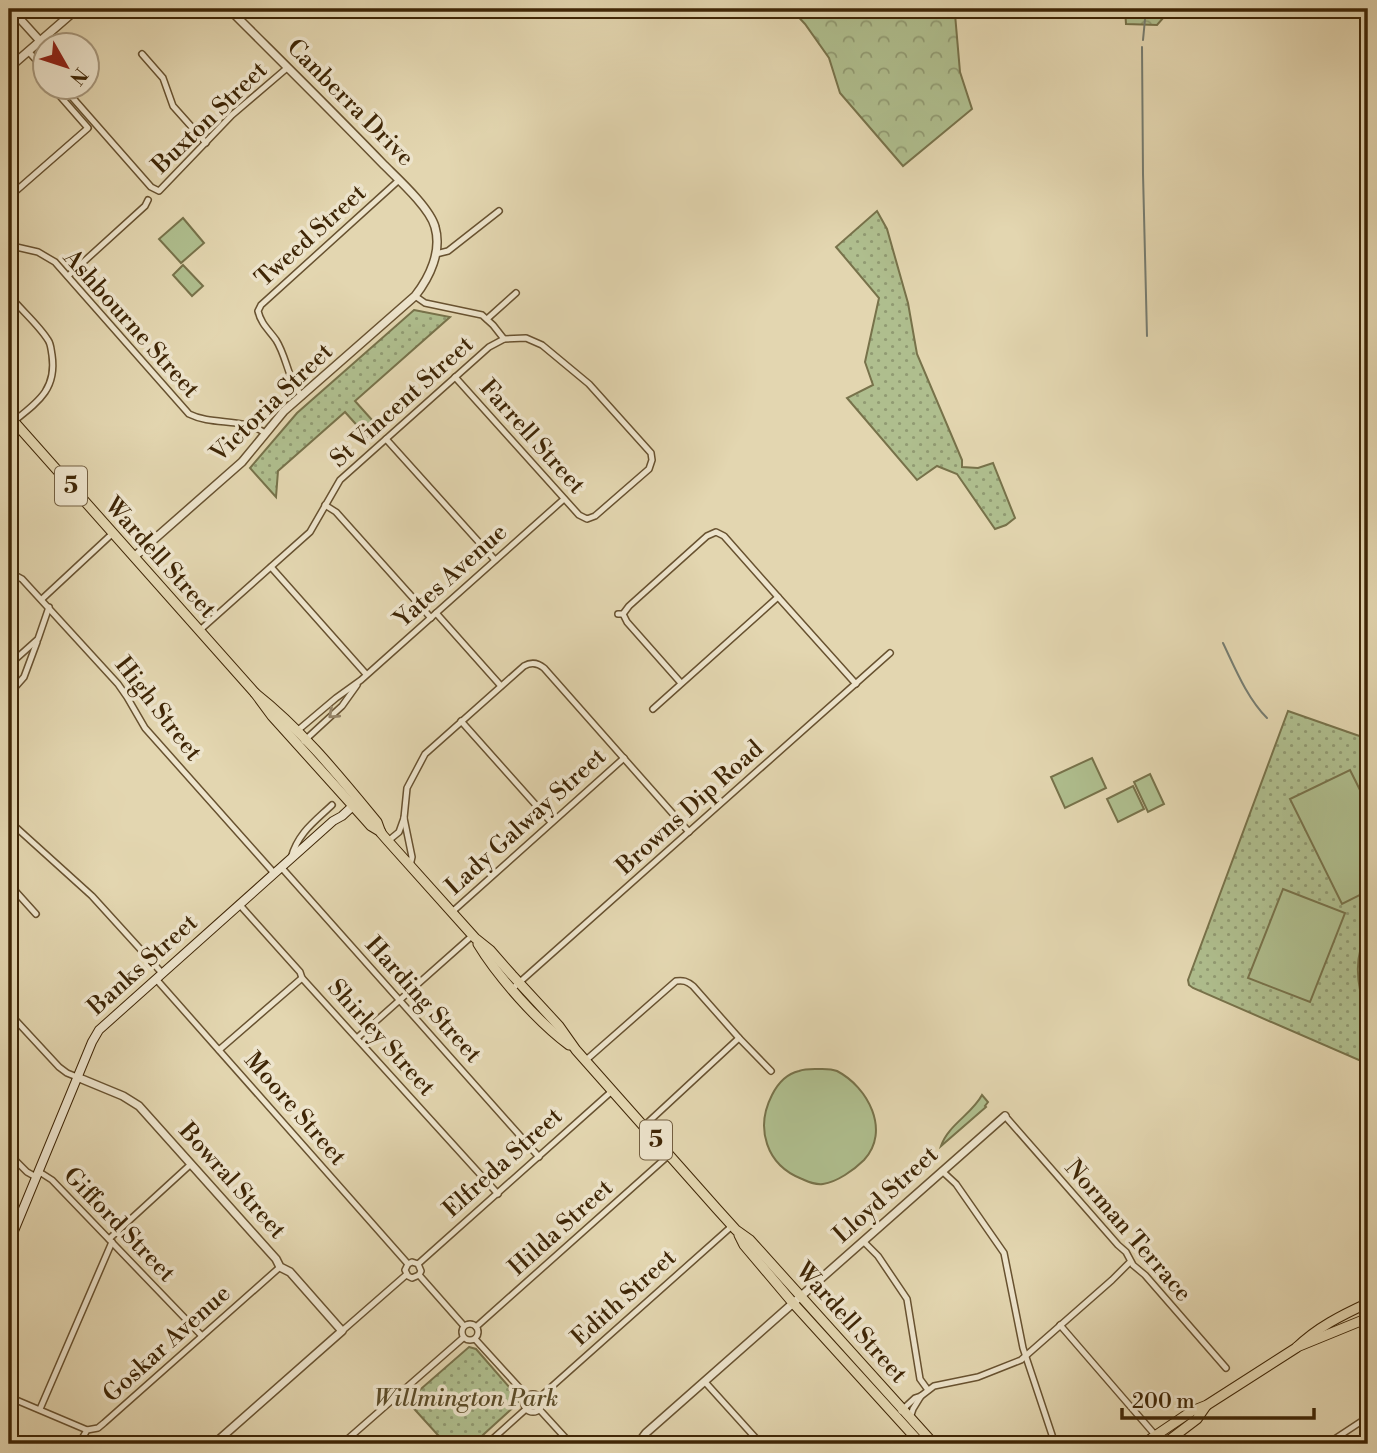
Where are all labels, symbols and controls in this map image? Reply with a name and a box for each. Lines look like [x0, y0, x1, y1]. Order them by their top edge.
north arrow [32, 32, 102, 102]
street label: Canberra Drive [280, 33, 420, 173]
street label: Buxton Street [145, 55, 274, 181]
text: N [64, 63, 92, 89]
street label: Tweed Street [249, 178, 373, 294]
street label: Ashbourne Street [56, 243, 206, 405]
street label: St Vincent Street [324, 329, 480, 474]
street label: Victoria Street [204, 337, 340, 470]
street label: Farrell Street [473, 373, 592, 501]
road number: 5 [55, 466, 87, 506]
street label: Wardell Street [97, 491, 223, 625]
street label: Yates Avenue [387, 517, 514, 636]
street label: High Street [108, 651, 208, 767]
one-way arrow [328, 706, 341, 719]
street label: Browns Dip Road [610, 734, 770, 882]
street label: Lady Galway Street [439, 742, 613, 902]
street label: Banks Street [81, 908, 204, 1023]
street label: Harding Street [358, 931, 488, 1070]
street label: Shirley Street [321, 973, 442, 1103]
street label: Moore Street [238, 1046, 353, 1172]
street label: Elfreda Street [437, 1101, 569, 1225]
street label: Bowral Street [171, 1116, 292, 1246]
road number: 5 [640, 1120, 672, 1160]
street label: Lloyd Street [827, 1140, 945, 1250]
street label: Norman Terrace [1058, 1154, 1198, 1308]
street label: Gifford Street [57, 1161, 182, 1289]
street label: Hilda Street [503, 1173, 620, 1283]
street label: Edith Street [565, 1243, 683, 1353]
street label: Wardell Street [788, 1256, 914, 1390]
street label: Goskar Avenue [97, 1279, 237, 1409]
scale bar [1122, 1376, 1314, 1420]
park label: Willmington Park [374, 1384, 558, 1414]
text: 200 m [1132, 1389, 1195, 1415]

